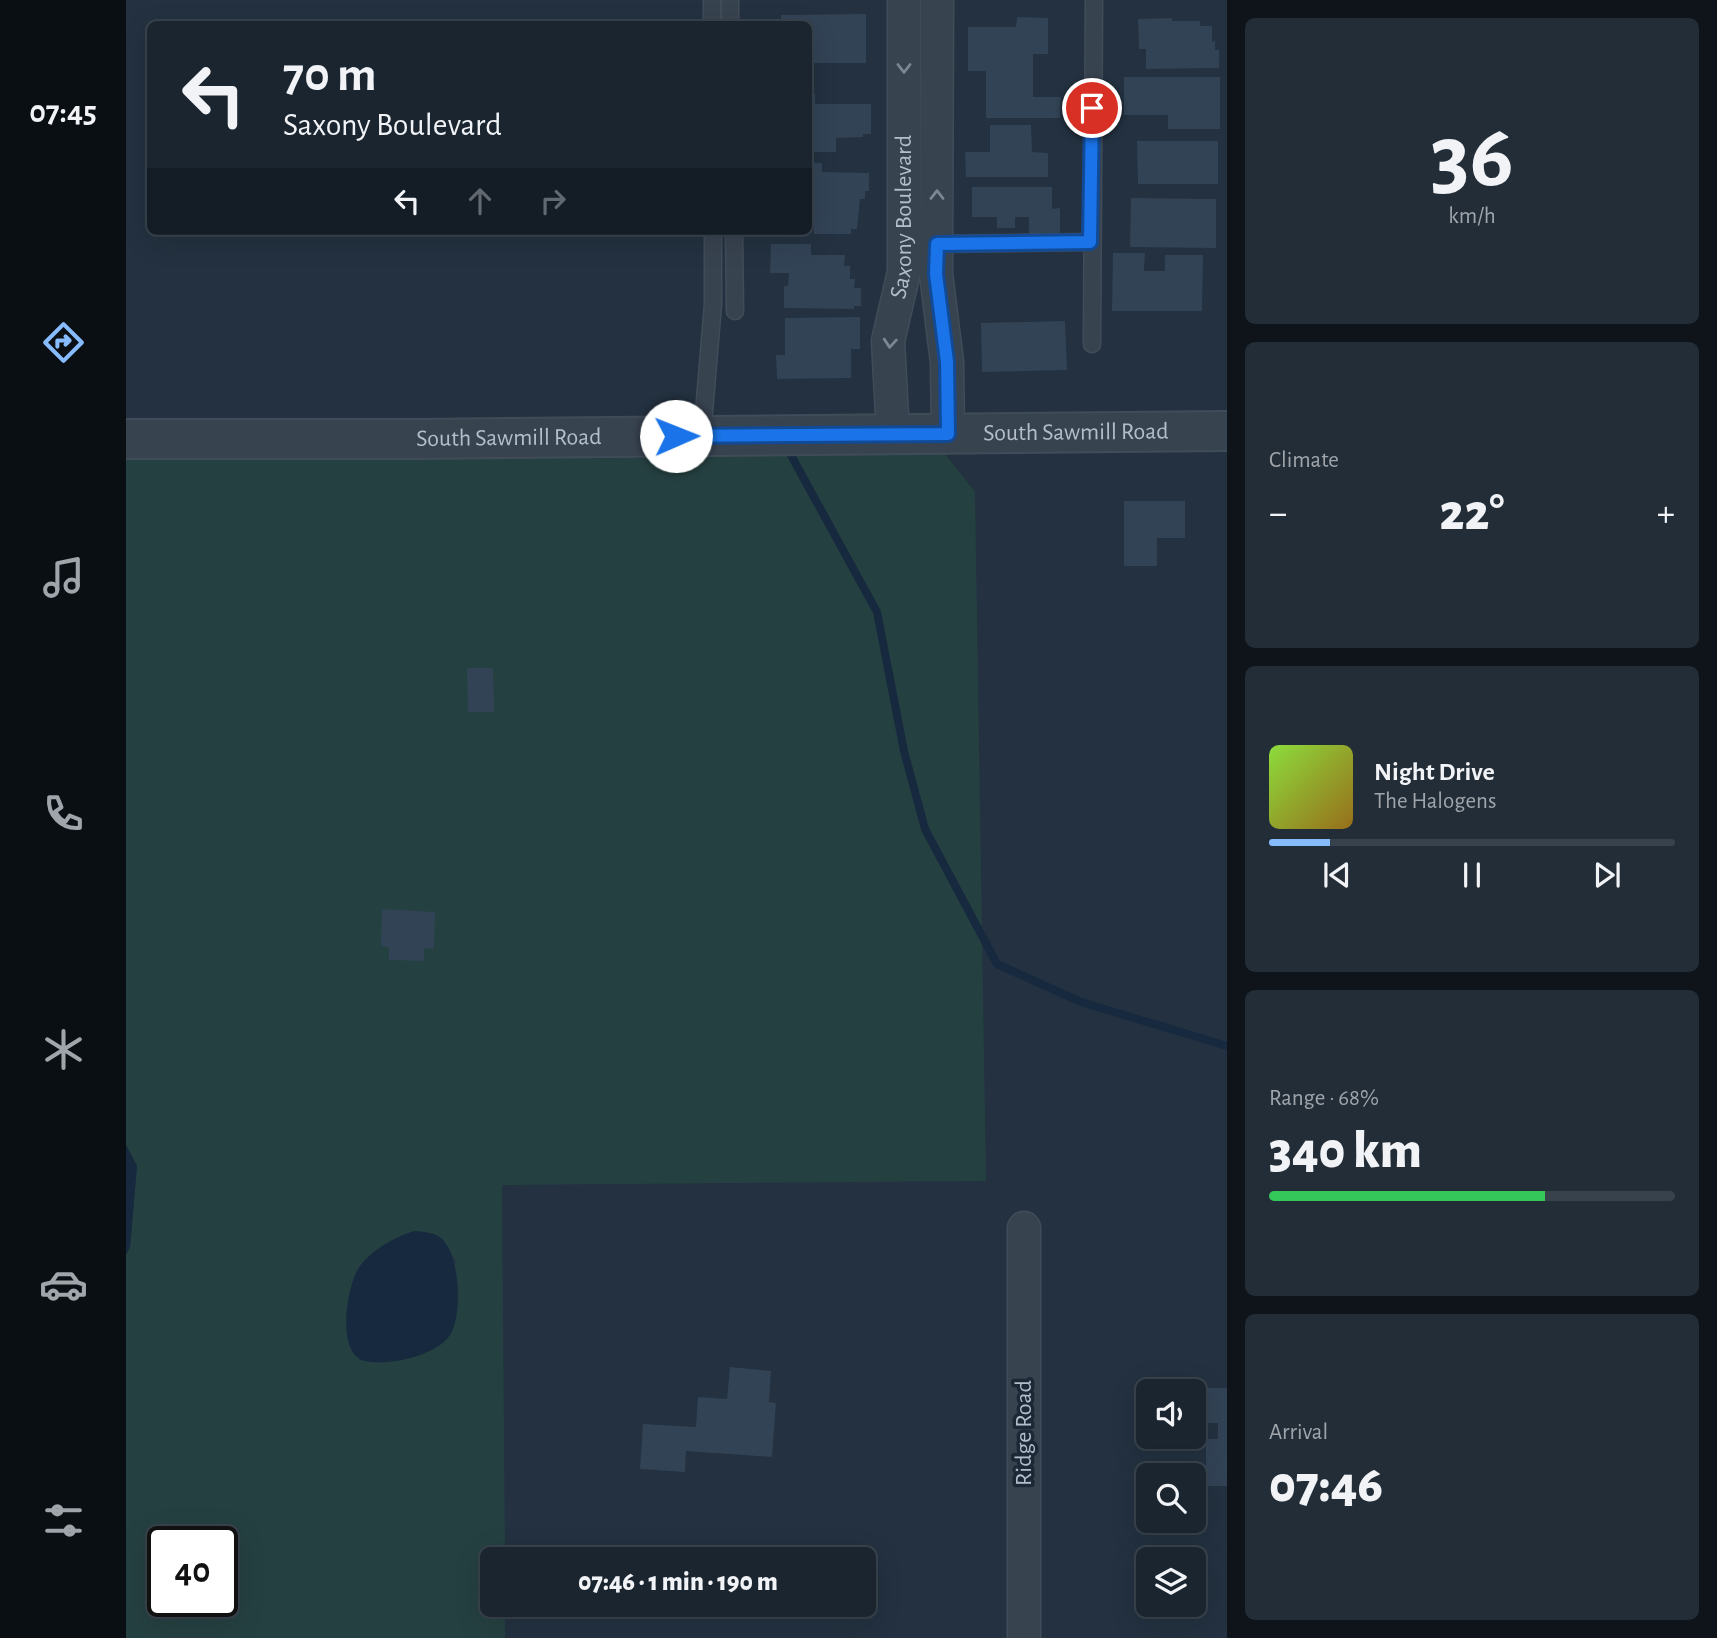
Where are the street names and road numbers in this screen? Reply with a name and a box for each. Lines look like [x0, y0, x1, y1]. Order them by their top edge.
street label: Saxony Boulevard [886, 135, 917, 301]
street label: South Sawmill Road [983, 420, 1169, 445]
street label: South Sawmill Road [416, 425, 602, 451]
street label: Ridge Road [1012, 1380, 1036, 1486]

